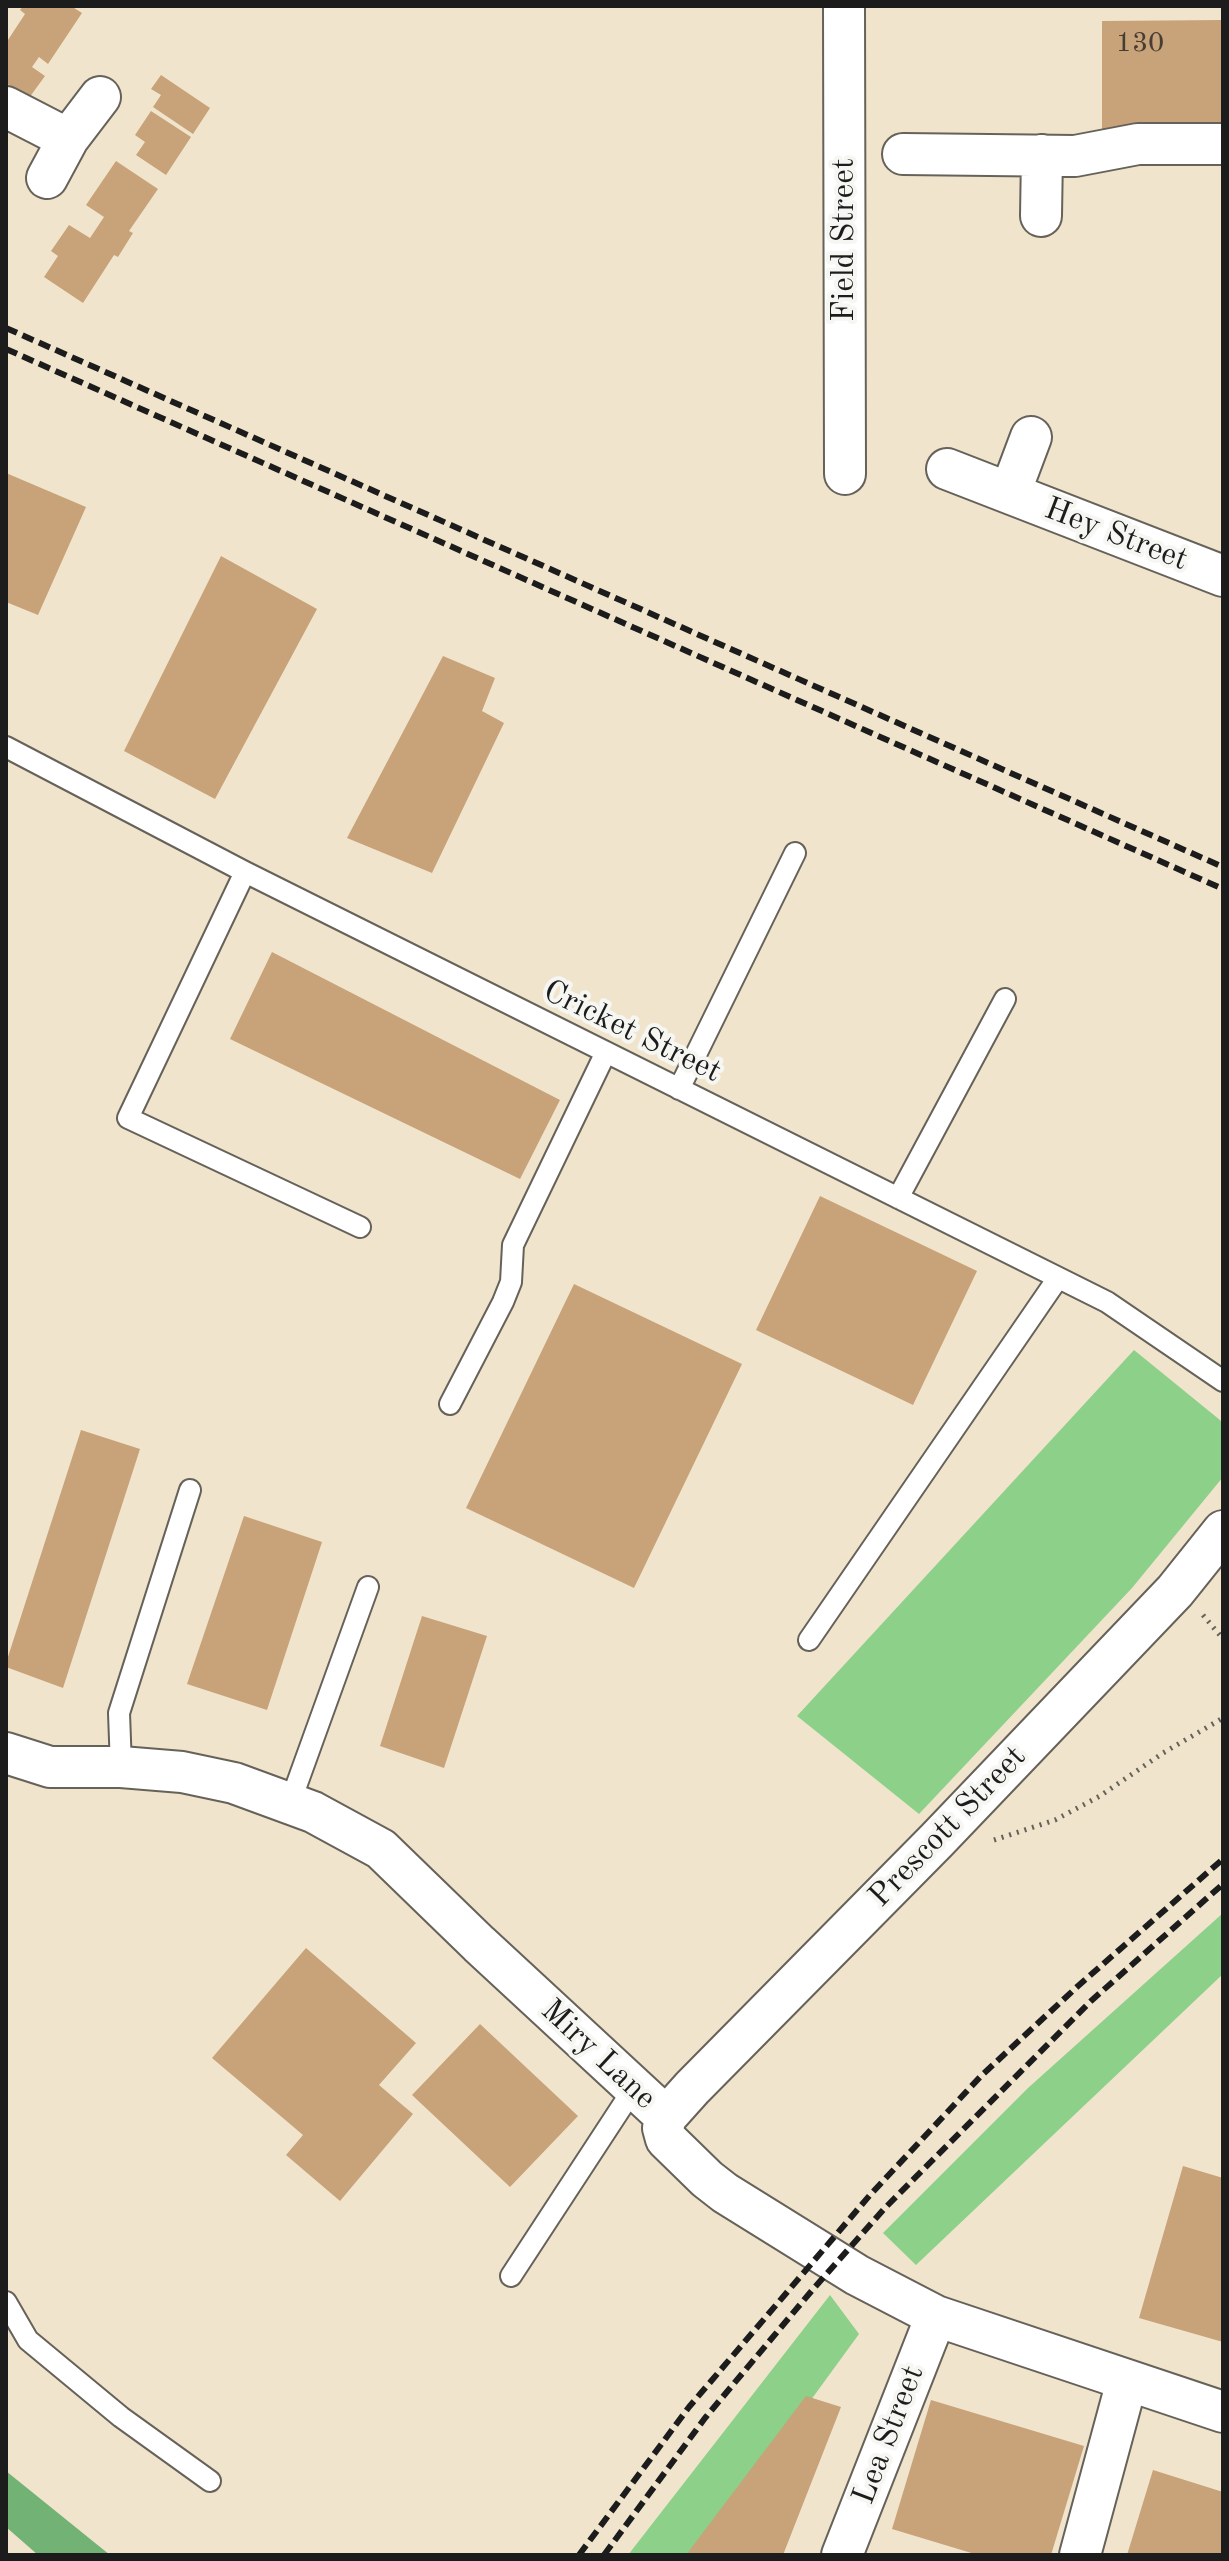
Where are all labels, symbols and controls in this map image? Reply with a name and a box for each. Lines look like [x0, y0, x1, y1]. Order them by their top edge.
house number: 130 [1116, 27, 1164, 61]
street label: Field Street [826, 158, 864, 322]
street label: Hey Street [1039, 490, 1193, 580]
street label: Cricket Street [537, 972, 727, 1092]
street label: Prescott Street [861, 1738, 1035, 1916]
street label: Miry Lane [532, 1992, 664, 2118]
street label: Lea Street [845, 2360, 933, 2510]

